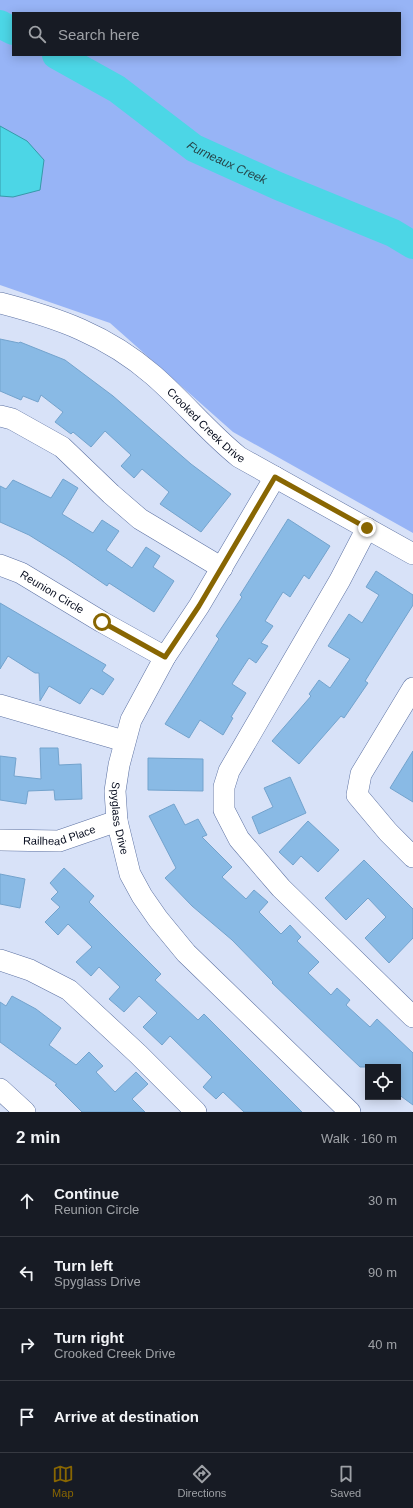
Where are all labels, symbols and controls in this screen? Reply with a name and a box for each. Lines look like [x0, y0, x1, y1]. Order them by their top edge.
search box [12, 12, 401, 56]
icon: search [26, 23, 48, 45]
text: Search here [58, 26, 140, 43]
water label: Furneaux Creek [184, 138, 270, 187]
street label: Crooked Creek Drive [165, 385, 247, 465]
route end [358, 519, 376, 537]
street label: Reunion Circle [18, 568, 86, 616]
route start [93, 613, 111, 631]
street label: Spyglass Drive [109, 781, 131, 856]
street label: Railhead Place [23, 823, 97, 847]
map controls [365, 1064, 401, 1100]
button: locate [365, 1064, 401, 1100]
text: 2 min [16, 1128, 60, 1147]
text: Walk · 160 m [321, 1131, 397, 1146]
text: Continue [54, 1185, 119, 1202]
icon: ahead [16, 1190, 38, 1212]
text: 30 m [368, 1193, 397, 1208]
text: Reunion Circle [54, 1202, 139, 1217]
text: Turn left [54, 1257, 113, 1274]
icon: left [16, 1262, 38, 1284]
text: 90 m [368, 1265, 397, 1280]
text: Spyglass Drive [54, 1274, 141, 1289]
text: Turn right [54, 1329, 124, 1346]
icon: right [16, 1334, 38, 1356]
text: 40 m [368, 1337, 397, 1352]
text: Crooked Creek Drive [54, 1346, 175, 1361]
icon: arrive [16, 1406, 38, 1428]
text: Arrive at destination [54, 1408, 199, 1425]
tab: Map [52, 1463, 74, 1499]
tab: Directions [177, 1463, 226, 1499]
tab: Saved [330, 1463, 361, 1499]

